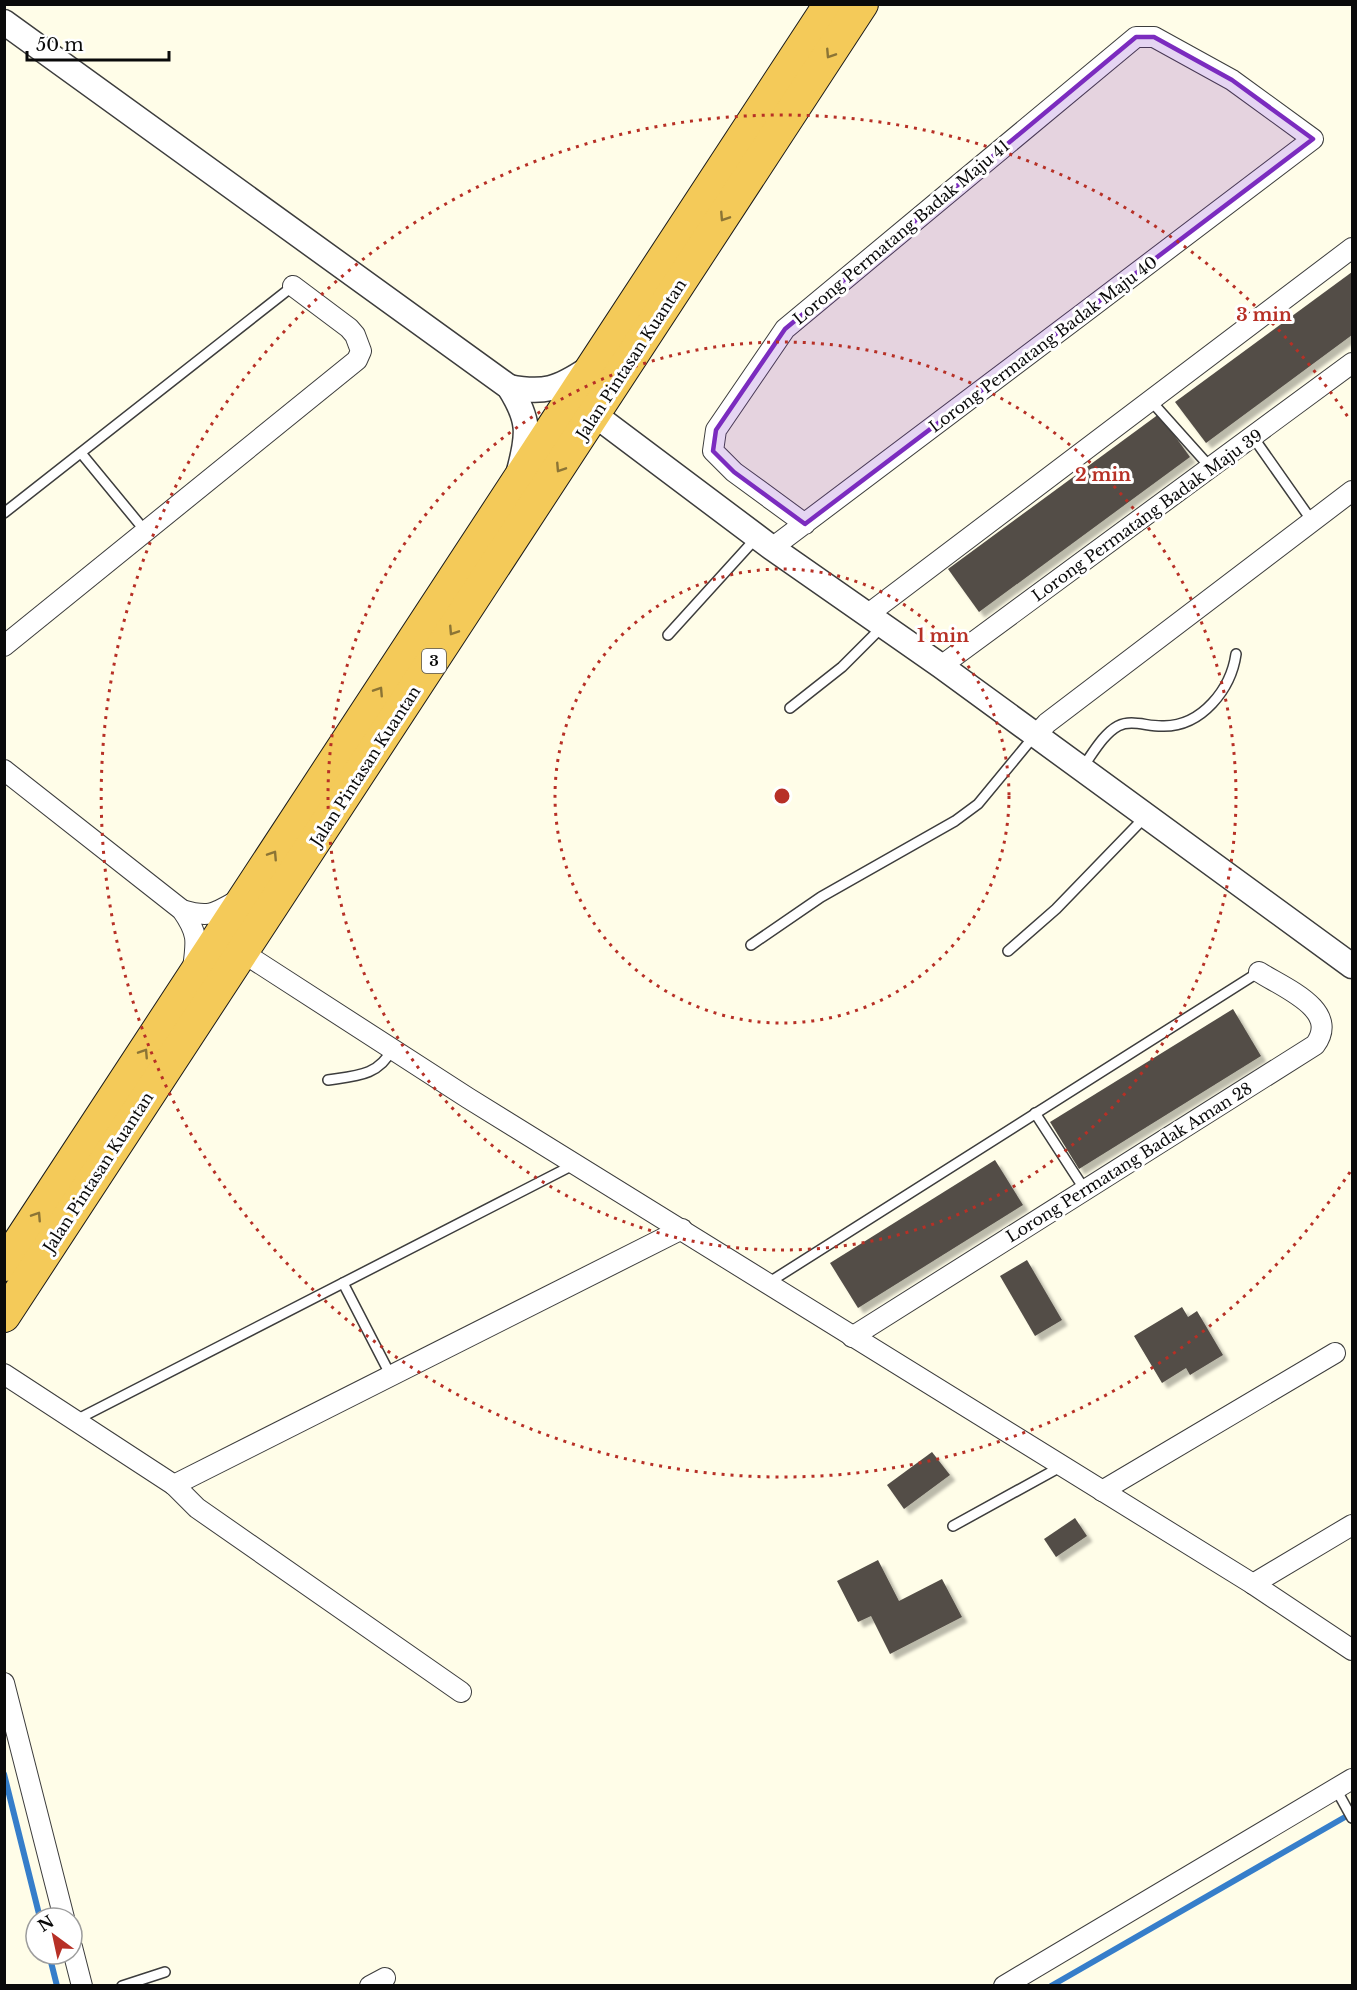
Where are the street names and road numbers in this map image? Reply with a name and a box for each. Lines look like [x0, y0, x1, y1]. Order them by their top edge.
street label: Lorong Permatang Badak Maju 41 [789, 136, 1013, 328]
street label: Lorong Permatang Badak Maju 40 [925, 252, 1161, 436]
street label: Jalan Pintasan Kuantan [571, 275, 690, 445]
street label: Lorong Permatang Badak Maju 39 [1028, 425, 1266, 605]
road number: 3 [422, 649, 446, 673]
street label: Jalan Pintasan Kuantan [305, 682, 424, 852]
street label: Lorong Permatang Badak Aman 28 [1002, 1078, 1256, 1246]
street label: Jalan Pintasan Kuantan [38, 1088, 157, 1258]

